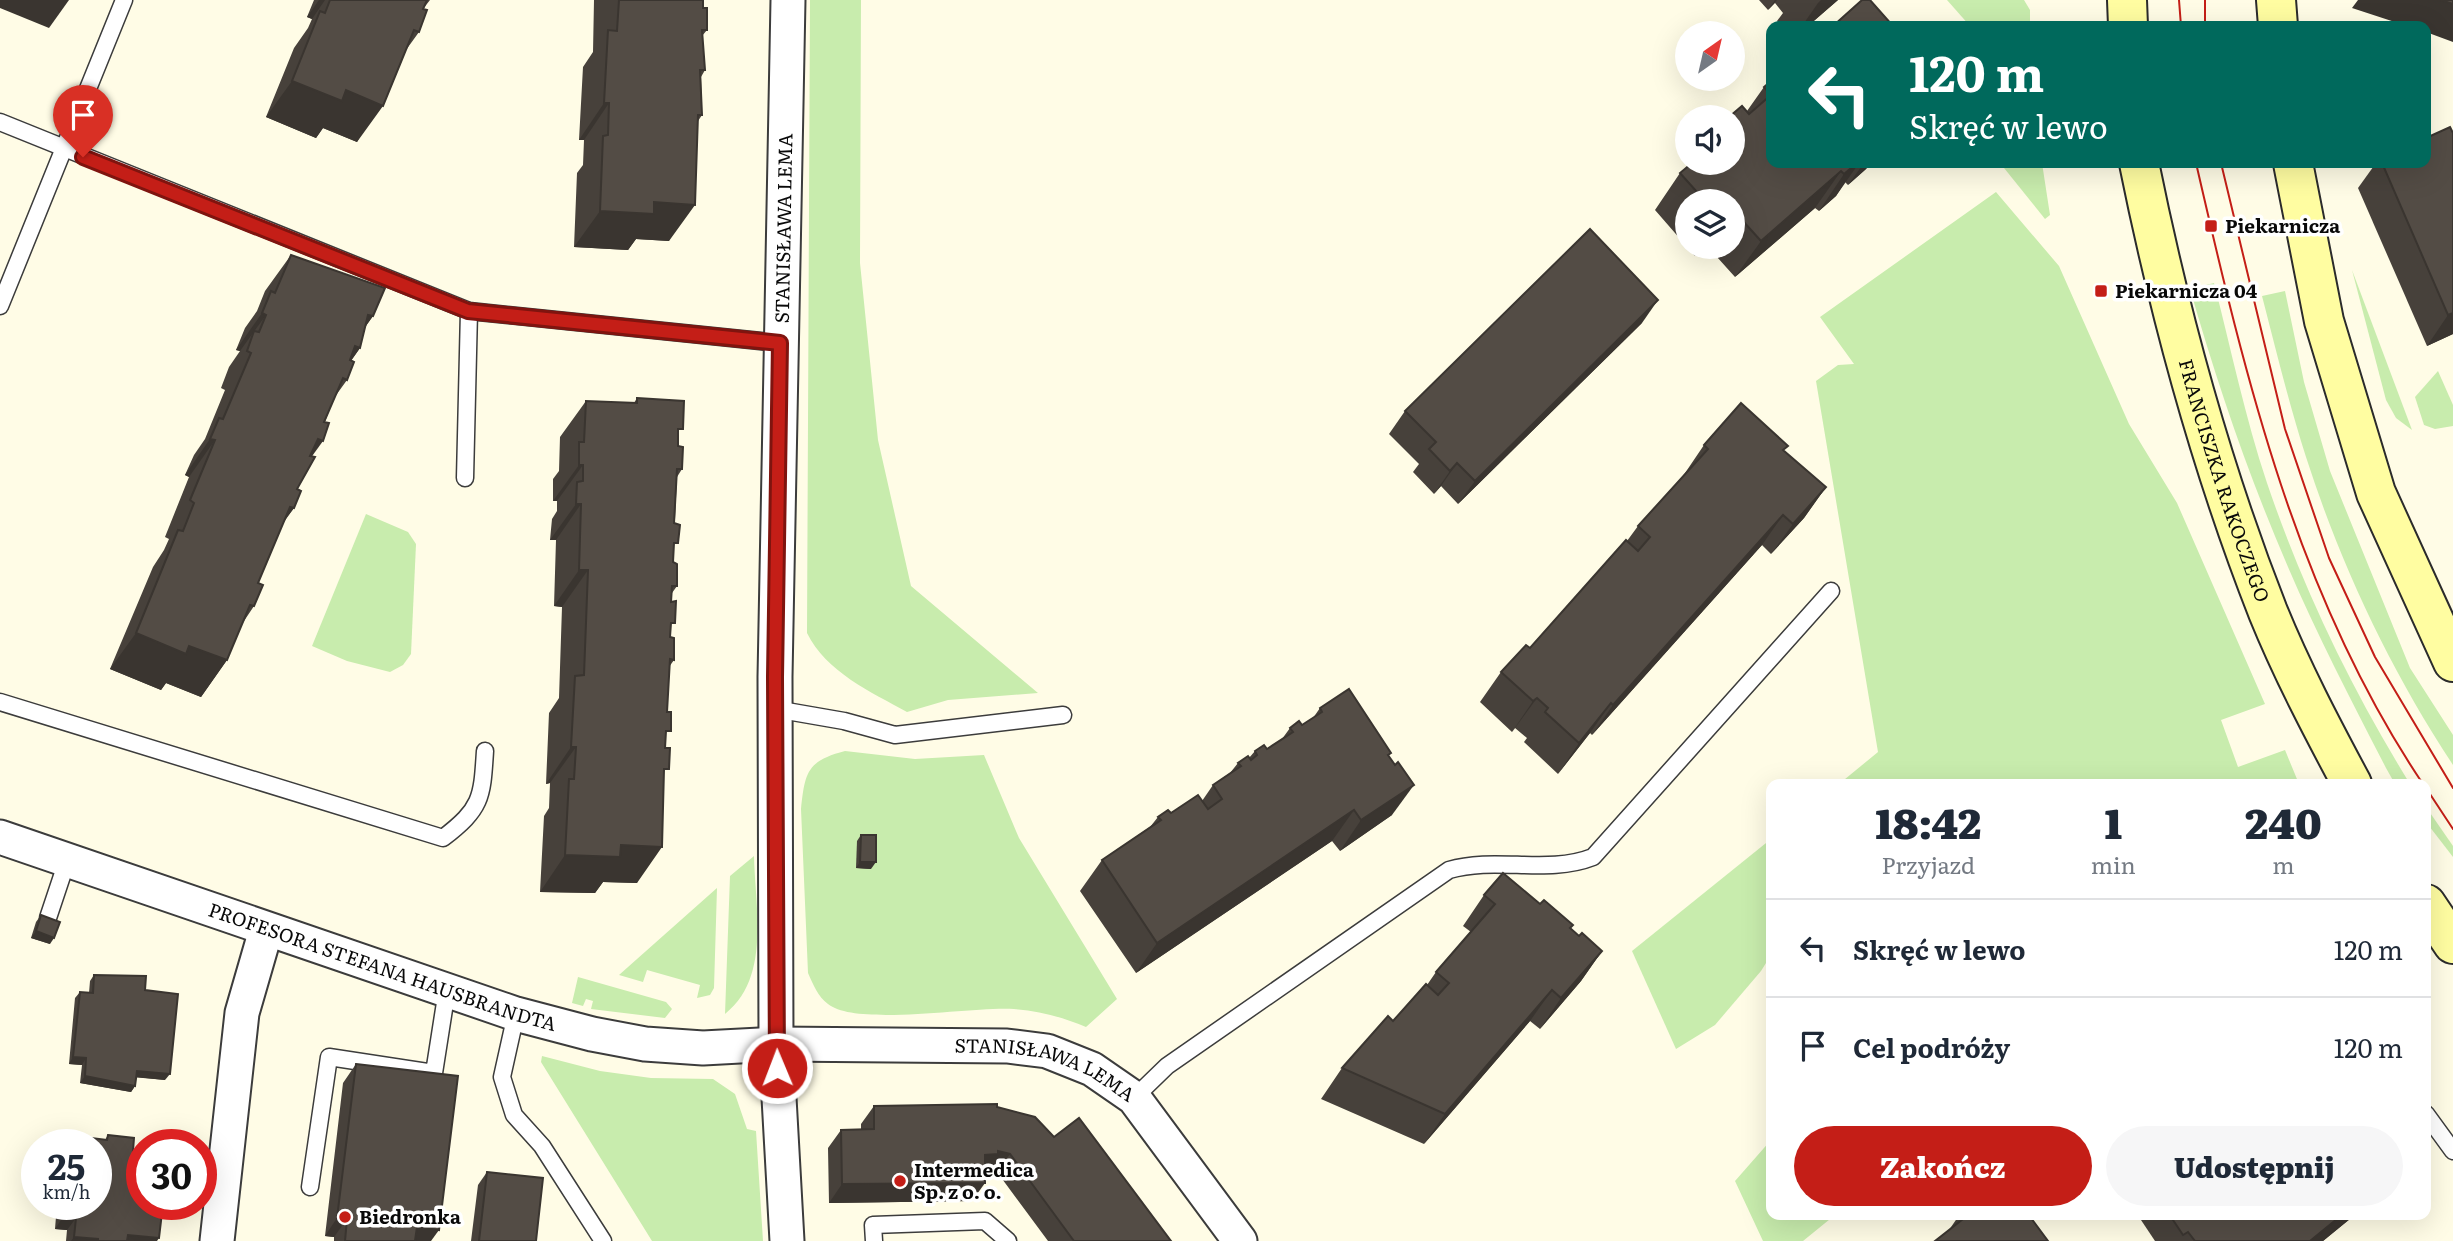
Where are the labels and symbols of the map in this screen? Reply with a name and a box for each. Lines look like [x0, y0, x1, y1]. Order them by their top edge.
north arrow [1675, 21, 1745, 91]
pin [53, 85, 113, 157]
street label: STANISŁAWA LEMA [767, 133, 798, 324]
place label: Piekarnicza [2225, 211, 2340, 239]
marker: Piekarnicza [2203, 218, 2219, 234]
place label: Piekarnicza 04 [2115, 276, 2258, 304]
marker: Piekarnicza 04 [2093, 283, 2109, 299]
street label: FRANCISZKA RAKOCZEGO [2173, 355, 2278, 606]
street label: PROFESORA STEFANA HAUSBRANDTA [205, 895, 560, 1037]
position arrow [740, 1031, 814, 1105]
street label: STANISŁAWA LEMA [955, 1031, 1141, 1108]
speed limit sign: 30 [126, 1129, 217, 1220]
place label: Intermedica Sp. z o. o. [914, 1155, 1034, 1205]
marker: Intermedica Sp. z o. o. [892, 1173, 908, 1189]
place label: Biedronka [359, 1202, 461, 1230]
marker: Biedronka [337, 1209, 353, 1225]

